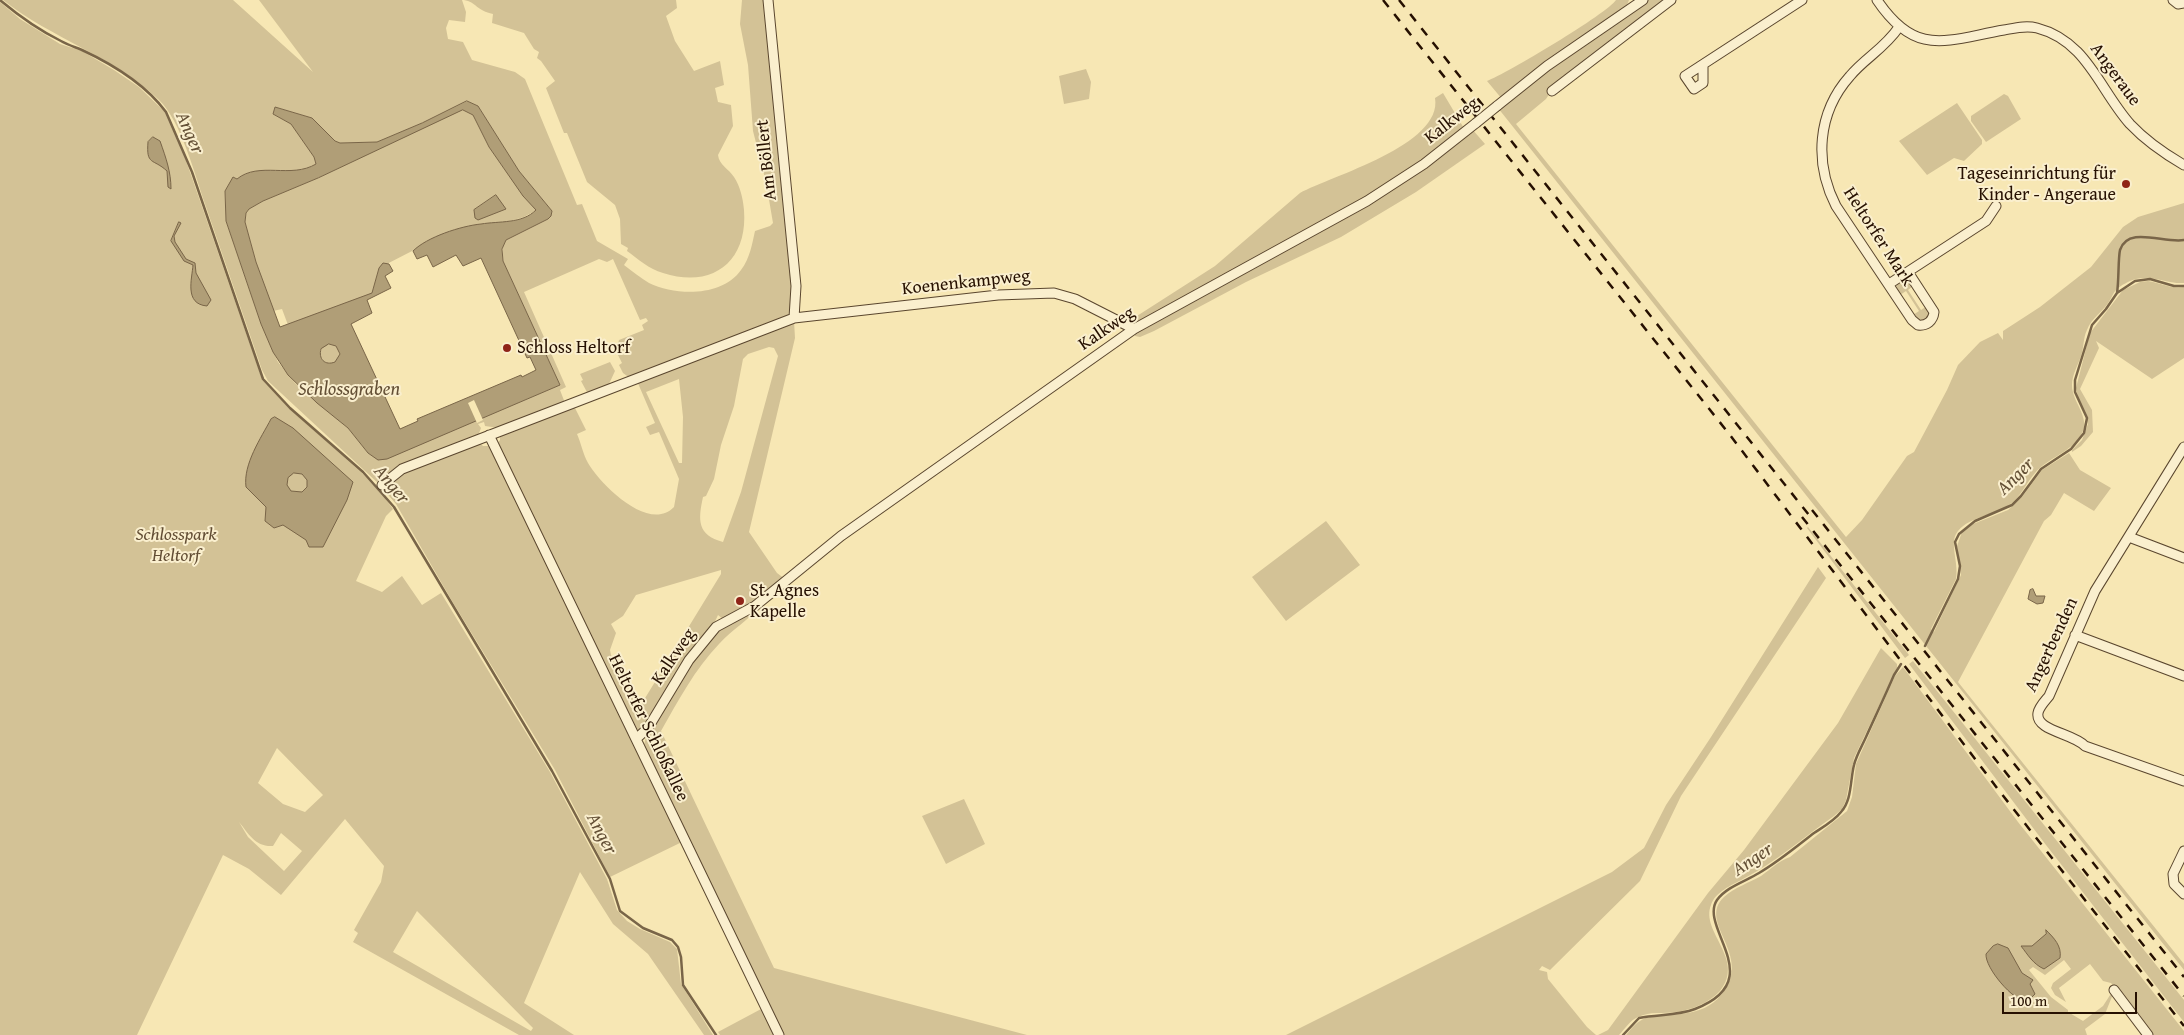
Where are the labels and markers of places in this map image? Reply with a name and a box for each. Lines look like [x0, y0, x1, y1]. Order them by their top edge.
place label: Tageseinrichtung für Kinder - Angeraue [1958, 163, 2116, 205]
marker: Tageseinrichtung für Kinder - Angeraue [2120, 178, 2132, 190]
place label: Schloss Heltorf [517, 337, 630, 359]
marker: Schloss Heltorf [501, 342, 513, 354]
place label: St. Agnes Kapelle [750, 580, 819, 622]
marker: St. Agnes Kapelle [734, 595, 746, 607]

